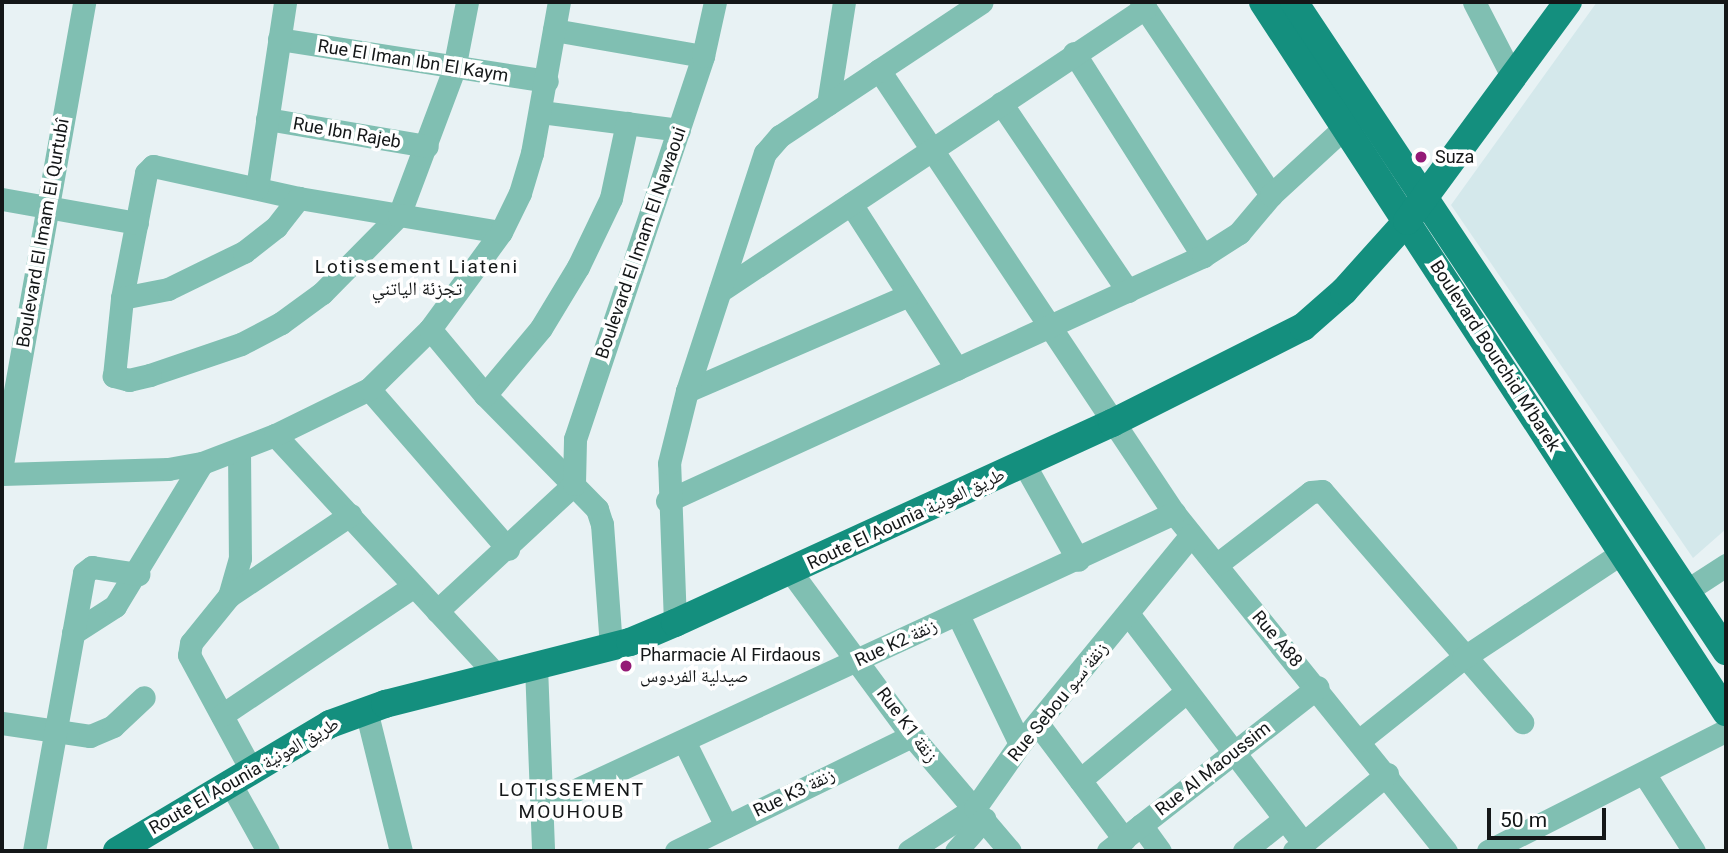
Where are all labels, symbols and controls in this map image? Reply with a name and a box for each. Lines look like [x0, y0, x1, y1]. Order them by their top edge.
street label: Rue El Iman Ibn El Kaym [316, 35, 510, 87]
street label: Rue Ibn Rajeb [291, 113, 403, 153]
street label: Boulevard El Imam El Qurtubî [12, 117, 74, 349]
street label: Boulevard El Imam El Nawaoui [591, 124, 691, 362]
place label: Suza [1435, 146, 1474, 168]
marker: Suza [1413, 149, 1429, 165]
district label: Lotissement Liateni تجزئة الياتني [317, 256, 517, 300]
street label: Boulevard Bourchid M'barek [1425, 257, 1565, 455]
street label: Route El Aounia طريق العونية [804, 464, 1008, 574]
street label: Rue A88 [1247, 606, 1307, 672]
street label: Rue K2 زنقة [852, 615, 940, 671]
street label: Rue Sebou زنقة سبو [1003, 638, 1113, 766]
place label: Pharmacie Al Firdaous صيدلية الفردوس [640, 645, 821, 688]
marker: Pharmacie Al Firdaous صيدلية الفردوس [618, 658, 634, 674]
street label: Rue K1 زنقة [872, 683, 942, 767]
street label: Route El Aounia طريق العونية [145, 713, 343, 839]
street label: Rue Al Maoussim [1151, 717, 1275, 821]
street label: Rue K3 زنقة [750, 764, 838, 822]
district label: LOTISSEMENT MOUHOUB [500, 779, 644, 823]
scale bar [1490, 794, 1609, 838]
text: 50 m [1500, 808, 1547, 832]

